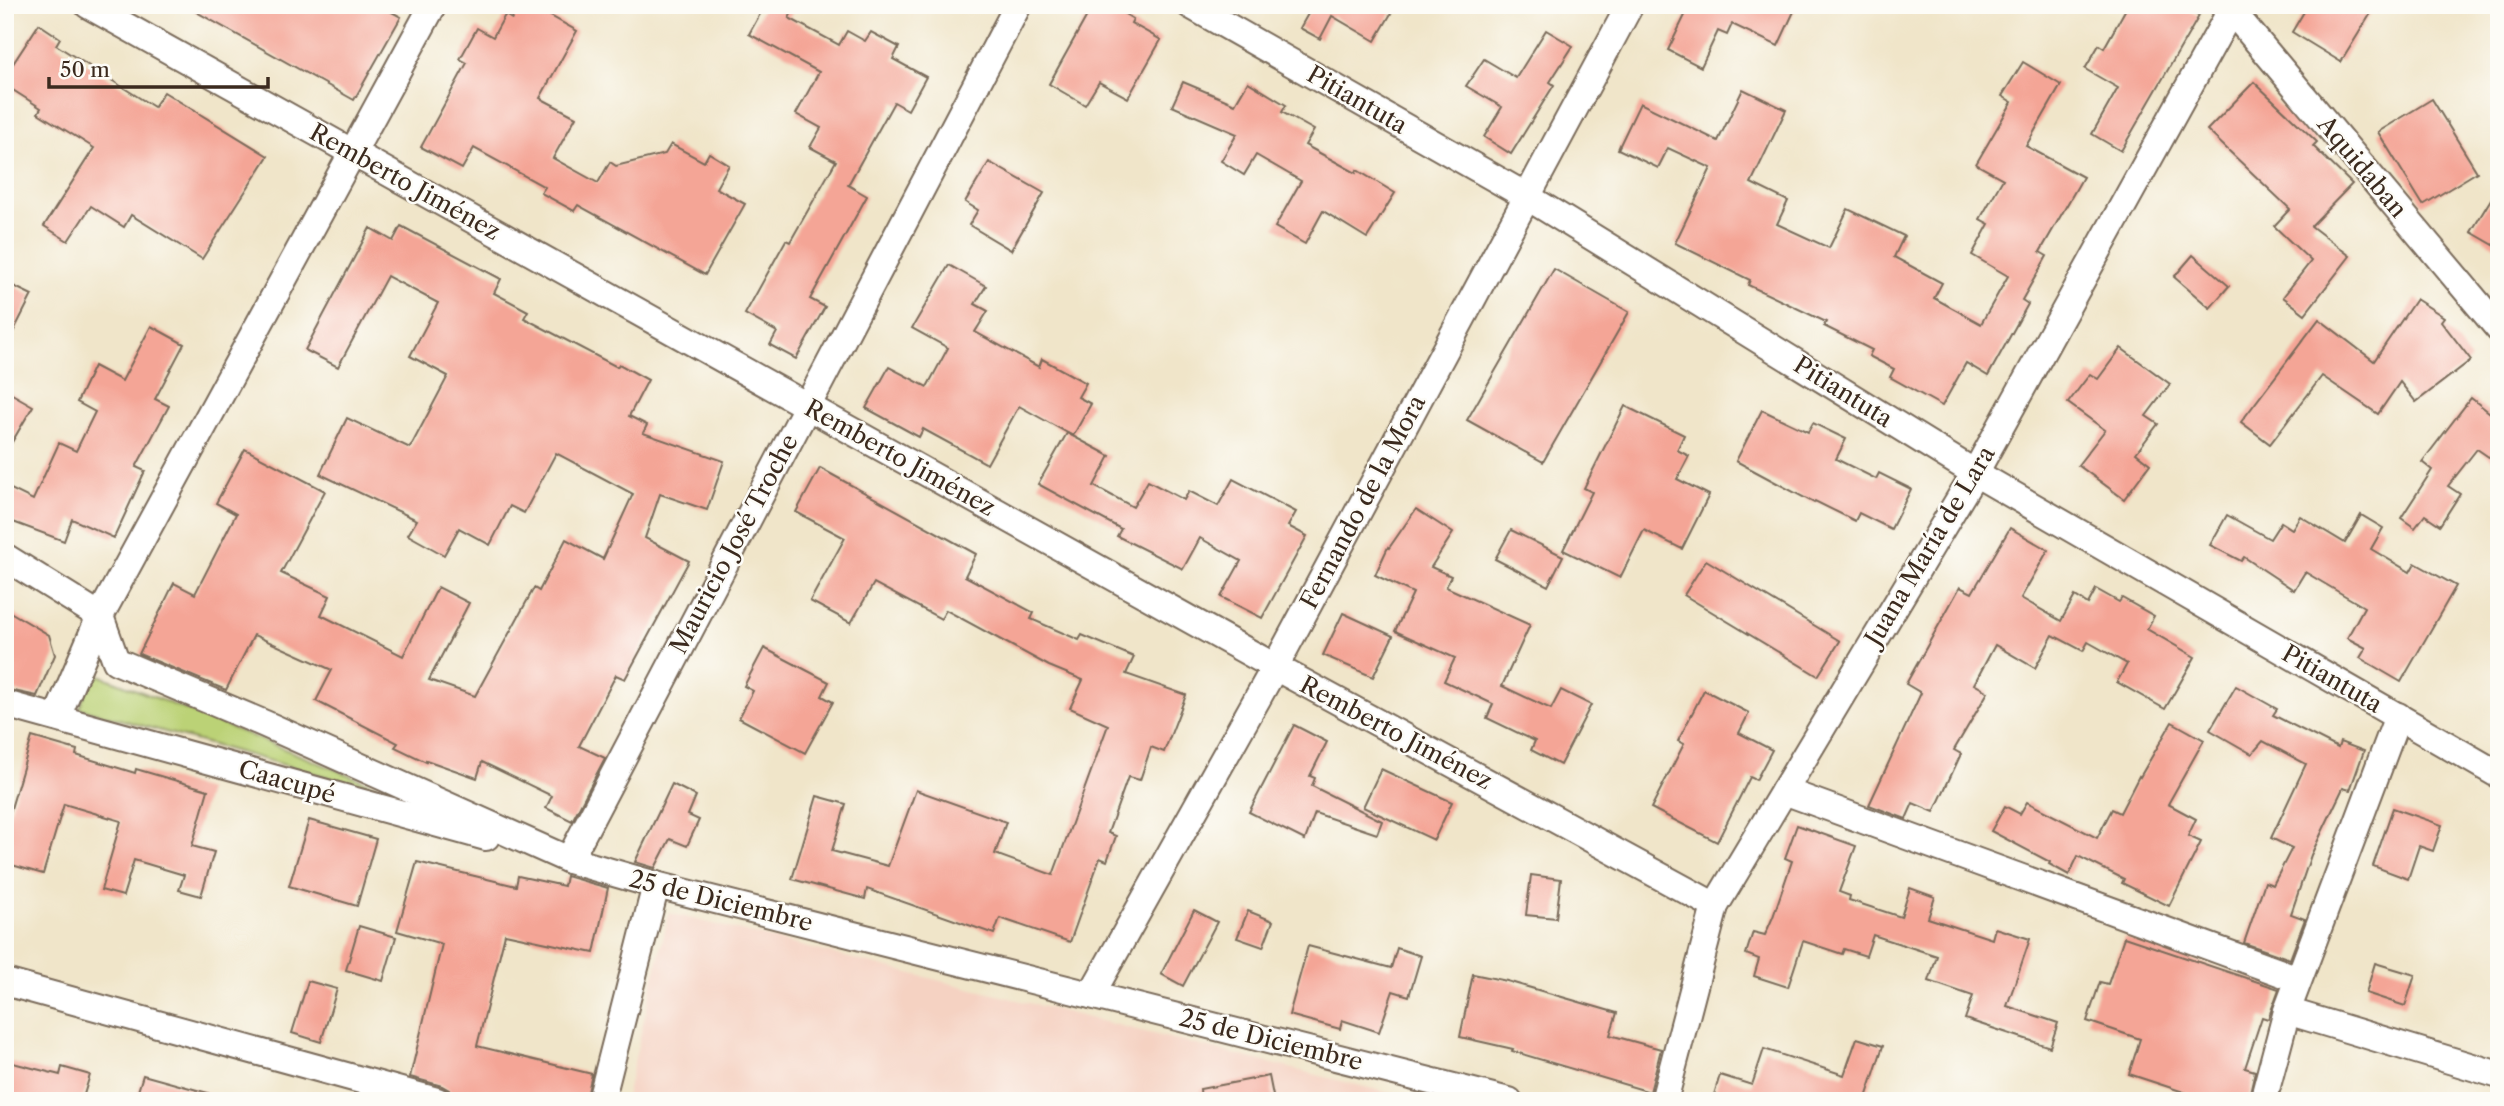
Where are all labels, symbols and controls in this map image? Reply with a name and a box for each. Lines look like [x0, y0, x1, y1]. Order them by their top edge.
scale bar [49, 46, 268, 90]
text: 50 m [60, 57, 110, 82]
street label: Pitiantuta [1302, 59, 1413, 140]
street label: Aquidaban [2311, 109, 2413, 223]
street label: Remberto Jiménez [305, 117, 506, 246]
street label: Pitiantuta [1788, 350, 1898, 433]
street label: Fernando de la Mora [1294, 390, 1431, 614]
street label: Remberto Jiménez [800, 393, 1001, 522]
street label: Mauricio José Troche [663, 429, 804, 659]
street label: Juana María de Lara [1856, 440, 2001, 654]
street label: Pitiantuta [2277, 638, 2388, 719]
street label: Remberto Jiménez [1295, 670, 1497, 795]
street label: Caacupé [235, 754, 339, 809]
street label: 25 de Diciembre [626, 864, 816, 937]
street label: 25 de Diciembre [1176, 1003, 1366, 1076]

